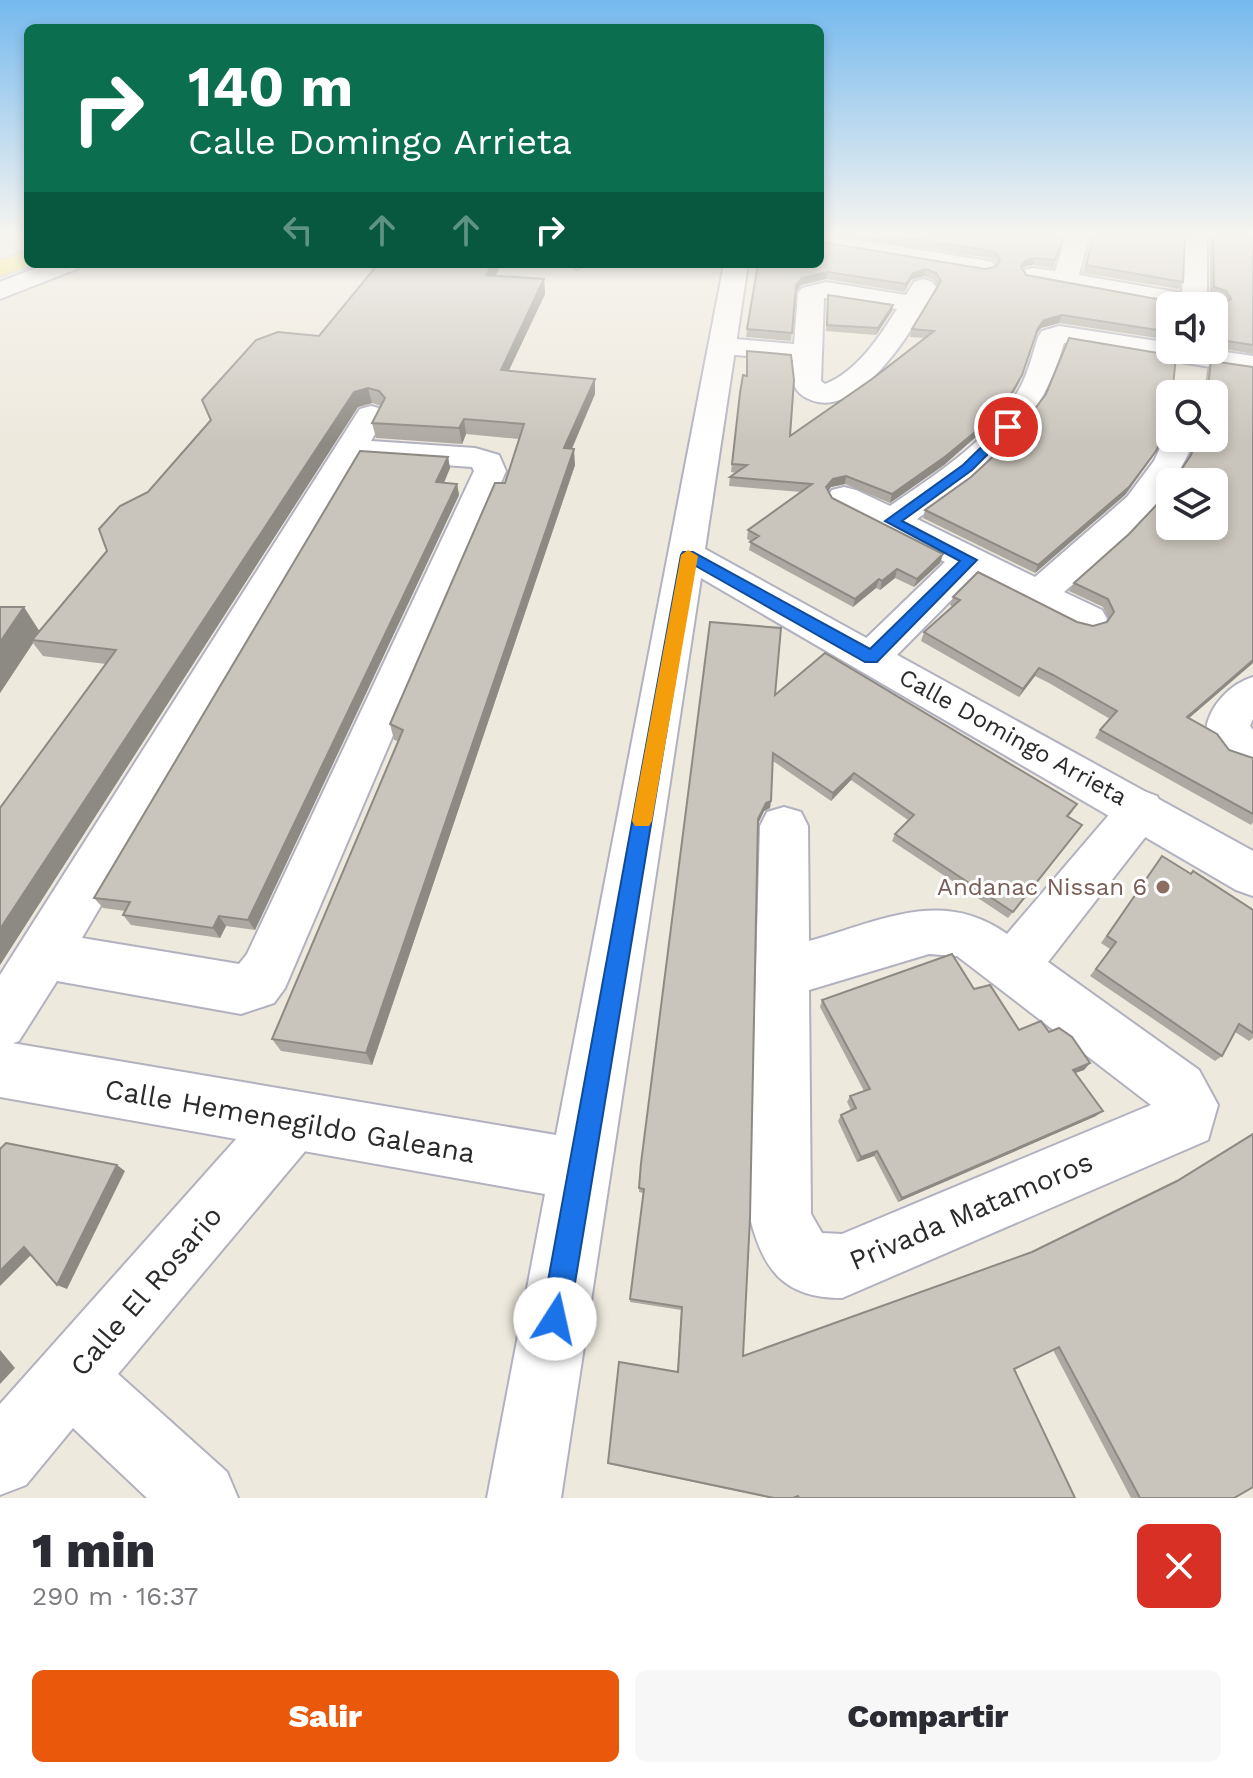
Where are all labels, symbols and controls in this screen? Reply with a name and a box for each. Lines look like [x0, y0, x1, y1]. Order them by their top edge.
text: 140 m [188, 54, 353, 120]
icon: right [56, 56, 160, 160]
text: Calle Domingo Arrieta [188, 121, 572, 163]
icon: left [276, 208, 320, 252]
icon: ahead [360, 208, 404, 252]
icon: ahead [444, 208, 488, 252]
icon: right [528, 208, 572, 252]
map controls [1156, 292, 1228, 540]
button: sound [1156, 292, 1228, 364]
button: search [1156, 380, 1228, 452]
pin [974, 393, 1042, 461]
icon: arrive [986, 405, 1030, 449]
button: layers [1156, 468, 1228, 540]
street label: Calle Domingo Arrieta [894, 663, 1132, 811]
place label: Andanac Nissan 6 [937, 873, 1147, 901]
marker: Andanac Nissan 6 [1154, 878, 1172, 896]
street label: Calle Hemenegildo Galeana [102, 1072, 478, 1170]
street label: Privada Matamoros [844, 1145, 1098, 1277]
street label: Calle El Rosario [63, 1199, 229, 1383]
position arrow [513, 1277, 597, 1361]
text: 1 min [32, 1522, 155, 1579]
button: close [1137, 1524, 1221, 1608]
text: 290 m · 16:37 [32, 1581, 198, 1611]
button: Salir [32, 1670, 619, 1762]
button: Compartir [635, 1670, 1221, 1762]

